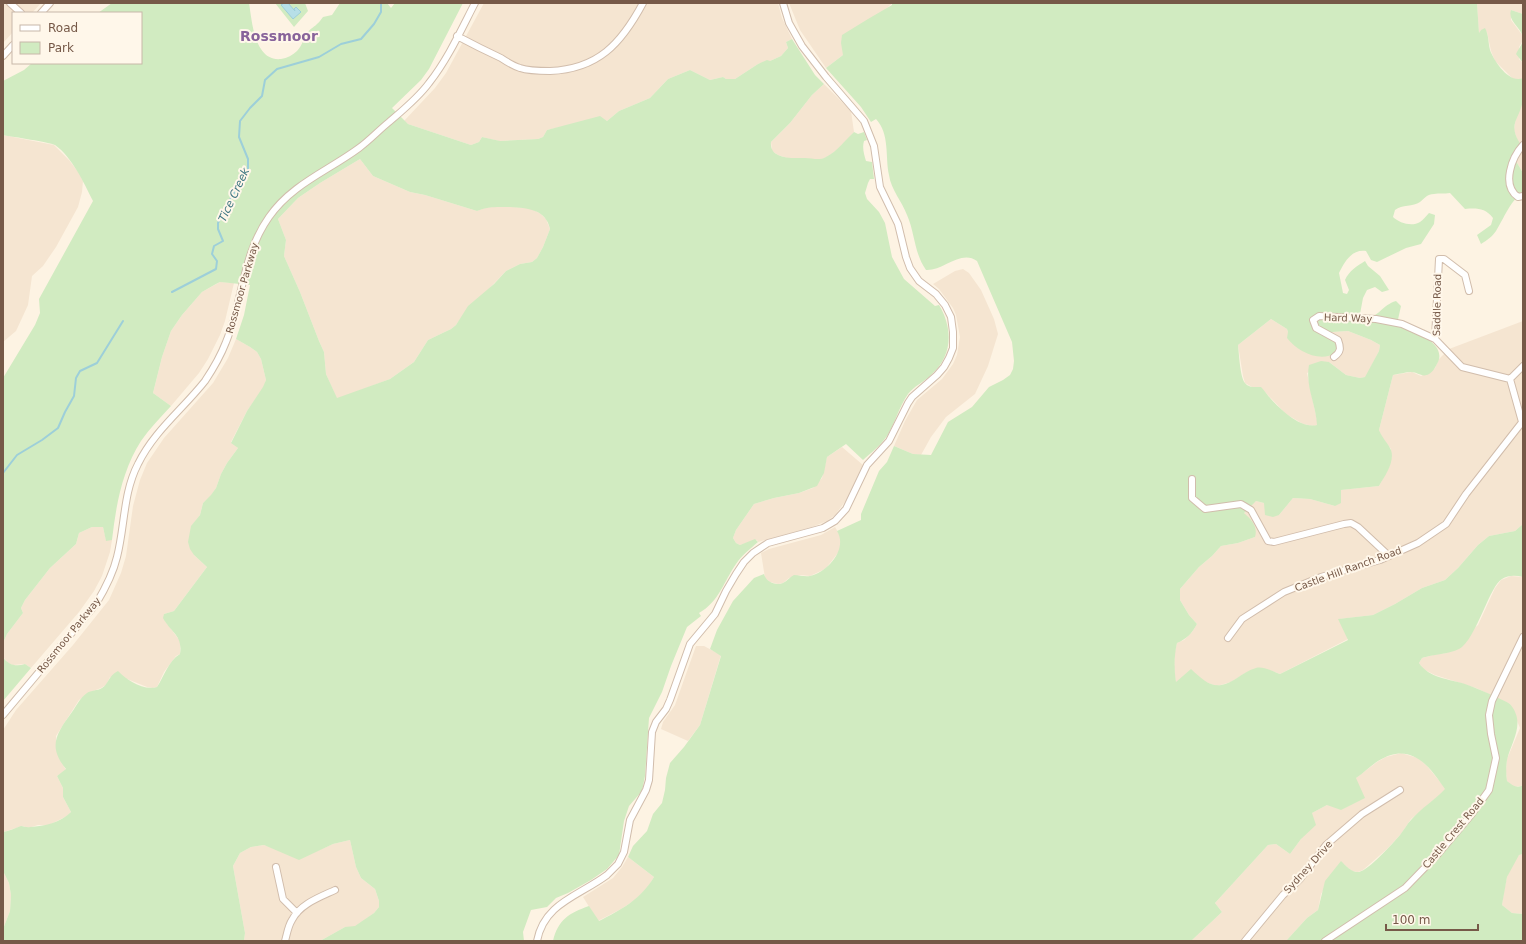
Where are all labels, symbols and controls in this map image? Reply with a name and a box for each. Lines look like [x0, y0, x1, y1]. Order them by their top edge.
legend [12, 12, 142, 64]
text: Road [48, 21, 78, 35]
district label: Rossmoor [240, 28, 318, 44]
text: Park [48, 41, 74, 55]
water label: Tice Creek [216, 165, 252, 224]
street label: Rossmoor Parkway [224, 241, 260, 335]
street label: Saddle Road [1431, 274, 1443, 336]
street label: Hard Way [1324, 312, 1372, 324]
street label: Castle Hill Ranch Road [1293, 545, 1403, 593]
street label: Rossmoor Parkway [35, 595, 103, 675]
street label: Castle Crest Road [1420, 795, 1486, 871]
street label: Sydney Drive [1282, 838, 1334, 896]
scale bar [1386, 906, 1478, 932]
text: 100 m [1392, 913, 1430, 927]

